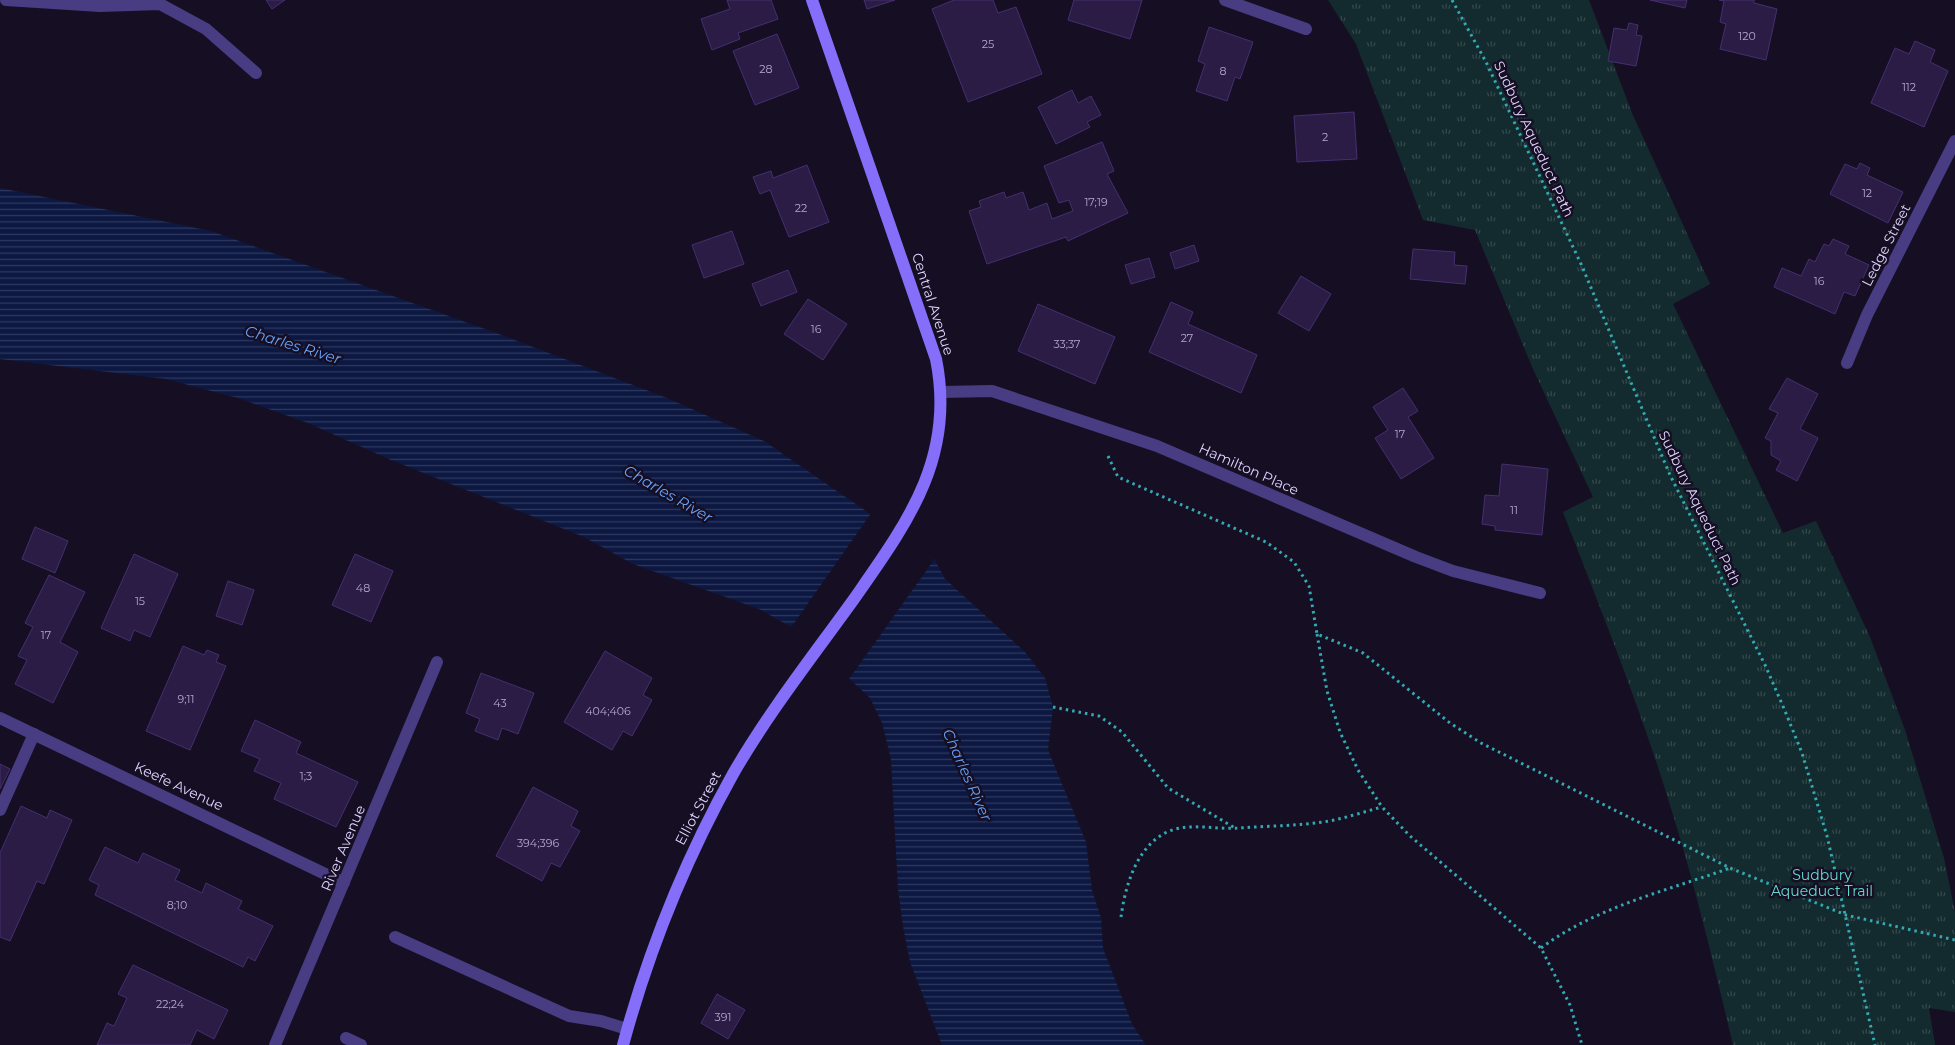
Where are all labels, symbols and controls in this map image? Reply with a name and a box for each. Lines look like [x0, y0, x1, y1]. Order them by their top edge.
house number: 120 [1738, 29, 1756, 43]
house number: 25 [982, 37, 994, 51]
street label: Sudbury Aqueduct Path [1490, 58, 1578, 220]
house number: 28 [759, 62, 773, 76]
house number: 8 [1219, 64, 1227, 78]
house number: 112 [1902, 80, 1916, 94]
house number: 2 [1322, 130, 1328, 144]
house number: 12 [1862, 186, 1872, 200]
house number: 17;19 [1084, 195, 1108, 209]
street label: Ledge Street [1858, 200, 1915, 289]
house number: 22 [795, 201, 807, 215]
street label: Central Avenue [908, 250, 958, 358]
house number: 16 [1814, 274, 1825, 288]
water label: Charles River [243, 321, 344, 368]
house number: 16 [811, 322, 822, 336]
house number: 27 [1181, 331, 1193, 345]
house number: 33;37 [1053, 337, 1081, 351]
house number: 17 [1395, 427, 1405, 441]
street label: Sudbury Aqueduct Path [1655, 428, 1745, 588]
street label: Hamilton Place [1196, 439, 1302, 499]
water label: Charles River [621, 461, 717, 527]
house number: 11 [1510, 503, 1518, 517]
house number: 48 [356, 581, 370, 595]
house number: 15 [135, 594, 145, 608]
house number: 17 [41, 628, 51, 642]
house number: 9;11 [178, 692, 194, 706]
house number: 43 [493, 696, 507, 710]
house number: 404;406 [585, 704, 631, 718]
water label: Charles River [939, 726, 997, 825]
street label: Keefe Avenue [132, 758, 226, 814]
street label: Elliot Street [671, 768, 725, 848]
house number: 1;3 [300, 769, 312, 783]
street label: River Avenue [317, 802, 369, 894]
house number: 394;396 [517, 836, 559, 850]
park label: Sudbury Aqueduct Trail [1771, 866, 1873, 900]
house number: 8;10 [167, 898, 187, 912]
house number: 22;24 [156, 997, 185, 1011]
house number: 391 [715, 1010, 731, 1024]

